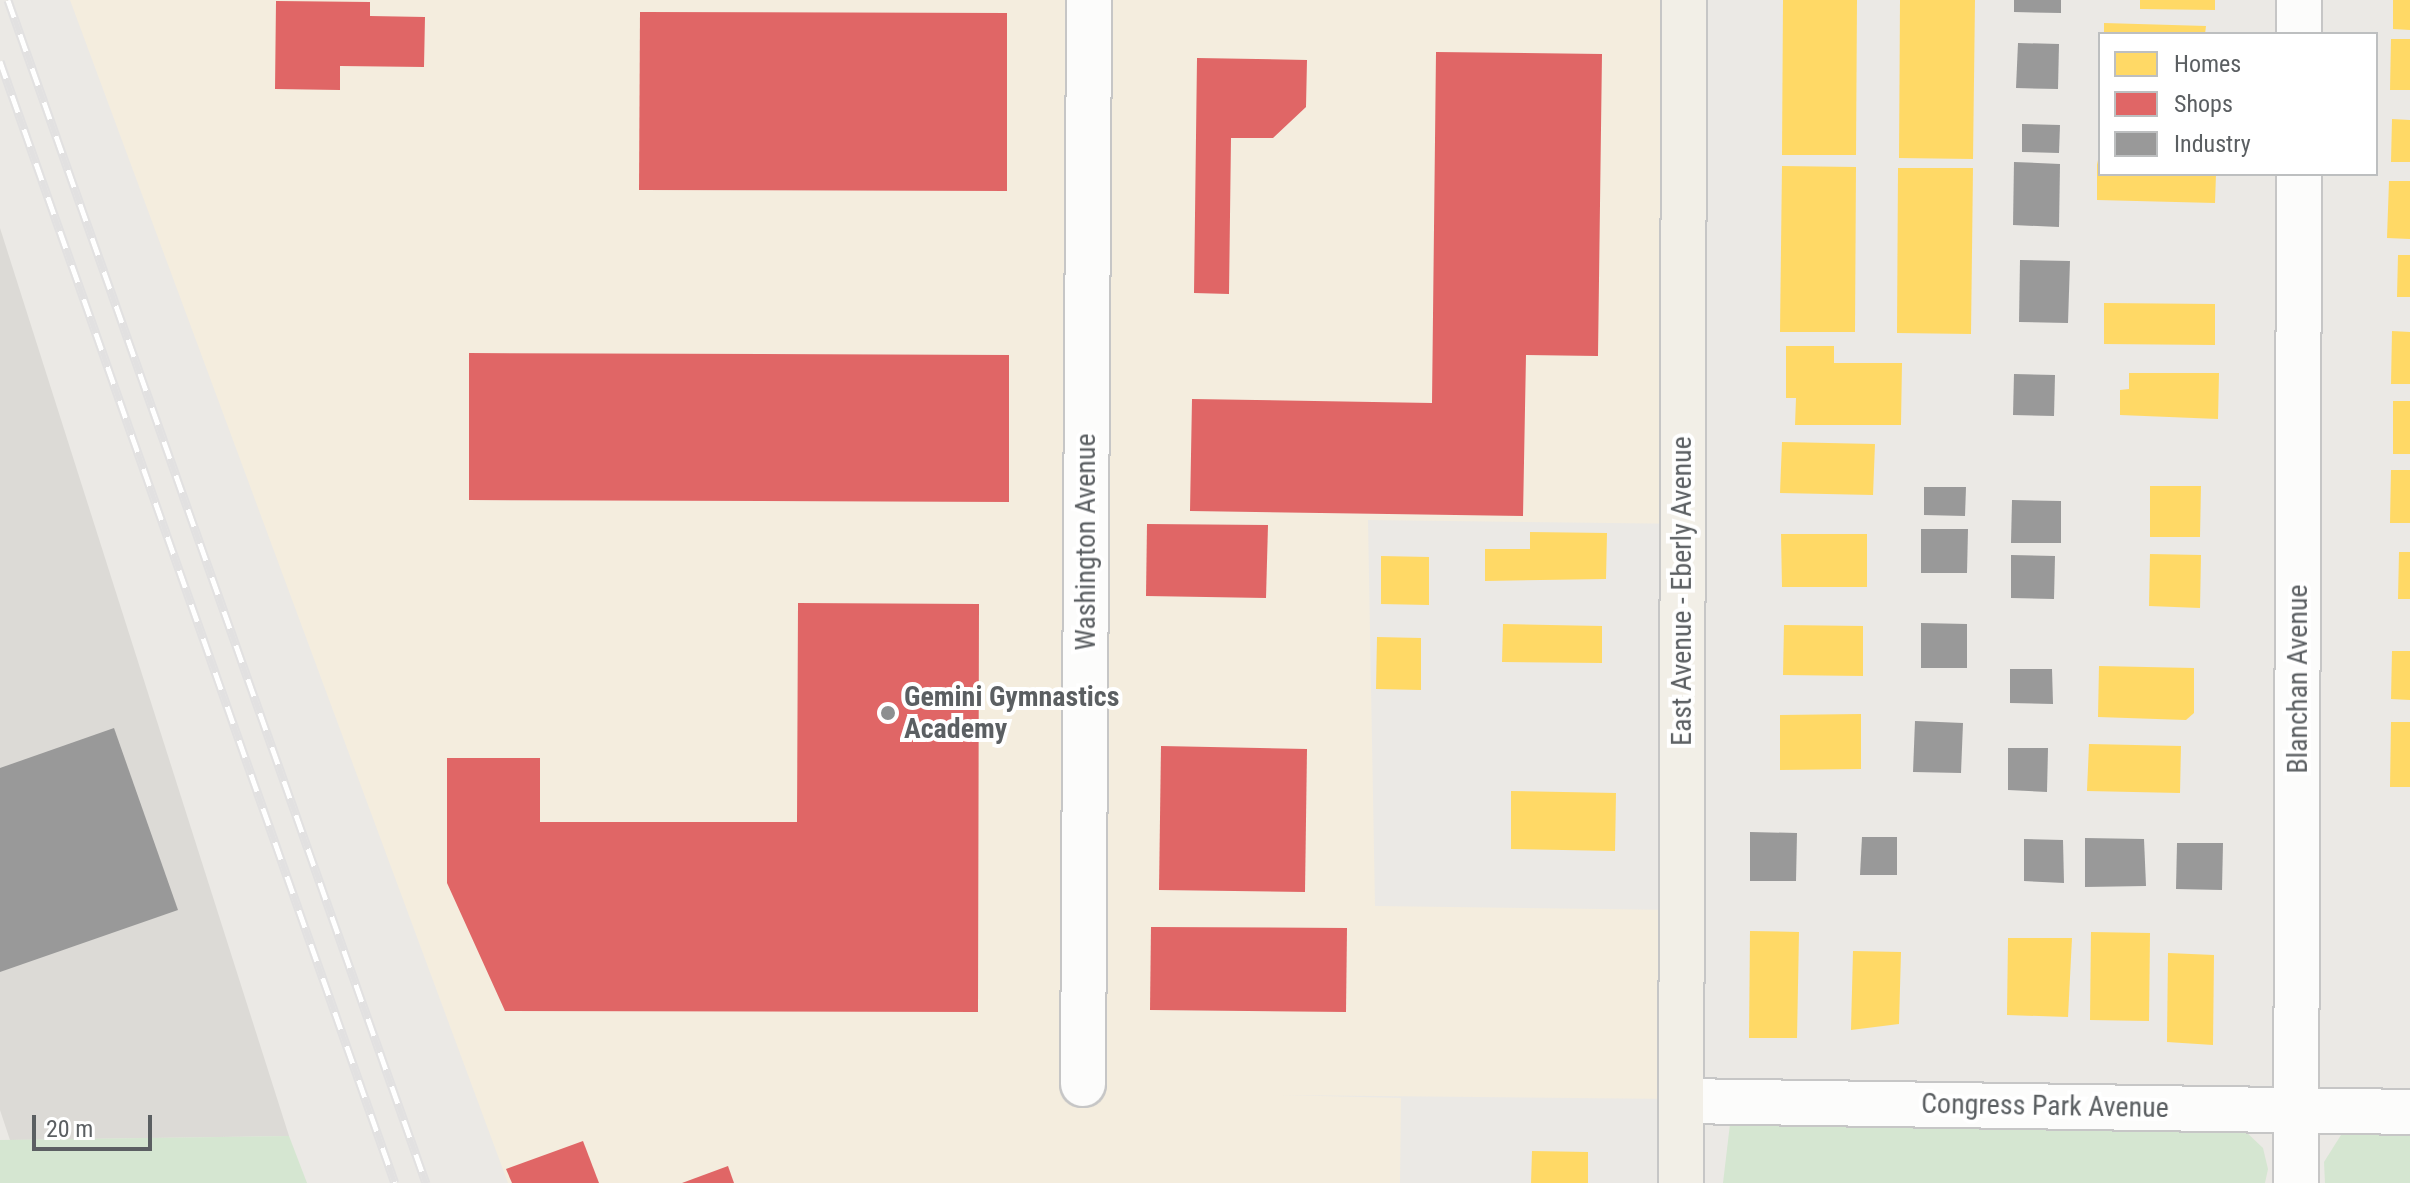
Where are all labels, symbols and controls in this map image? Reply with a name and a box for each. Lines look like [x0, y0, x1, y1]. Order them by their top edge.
legend [2098, 32, 2378, 176]
text: Homes [2174, 50, 2241, 78]
text: Shops [2174, 90, 2233, 118]
text: Industry [2174, 130, 2251, 158]
street label: Washington Avenue [1069, 433, 1103, 651]
street label: East Avenue - Eberly Avenue [1665, 436, 1699, 746]
street label: Blanchan Avenue [2281, 584, 2315, 774]
place label: Gemini Gymnastics Academy [904, 680, 1119, 746]
marker: Gemini Gymnastics Academy [879, 704, 897, 722]
street label: Congress Park Avenue [1921, 1087, 2169, 1125]
scale bar [36, 1099, 156, 1149]
text: 20 m [46, 1115, 93, 1143]

